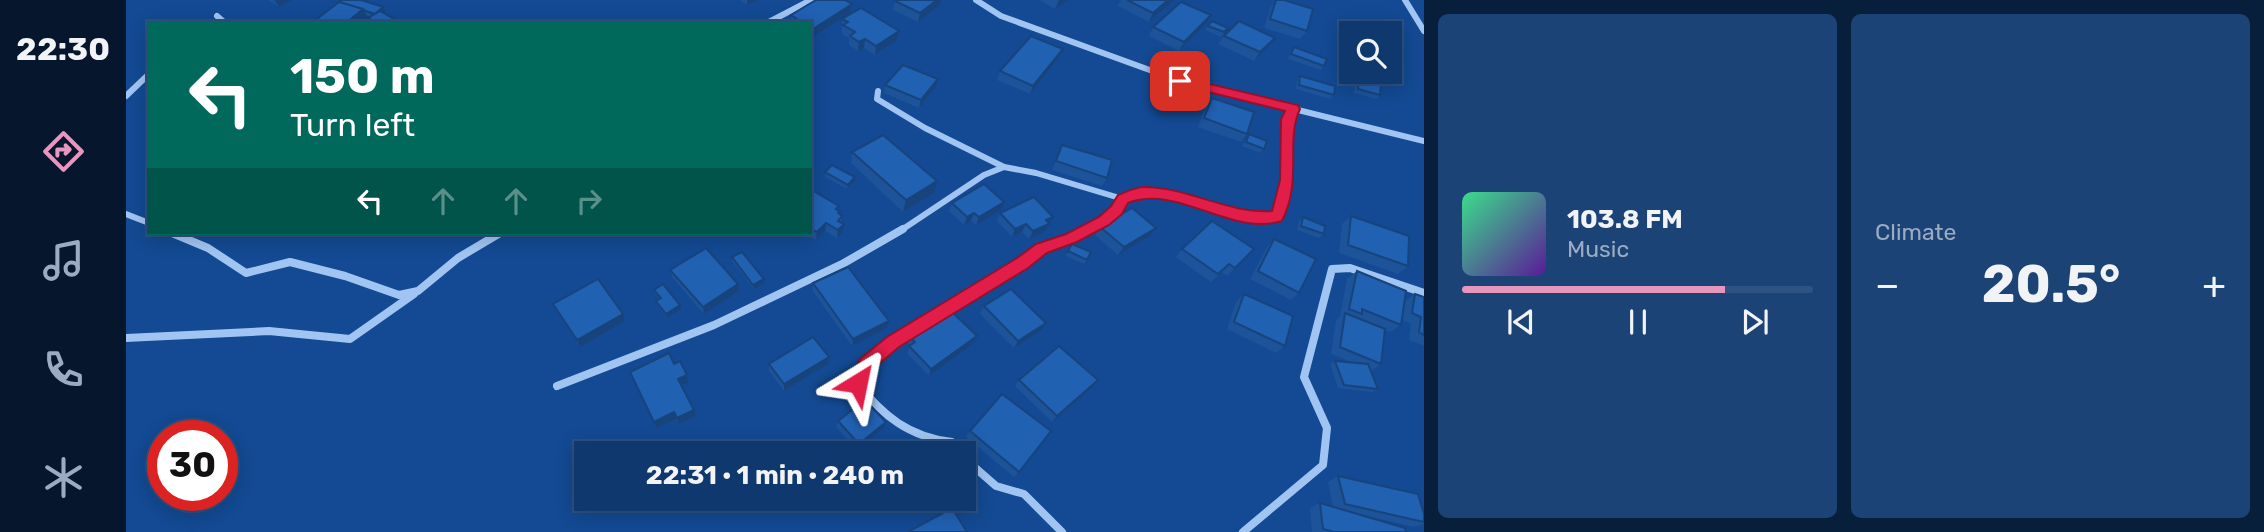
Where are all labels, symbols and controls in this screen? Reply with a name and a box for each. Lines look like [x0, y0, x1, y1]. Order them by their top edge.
map controls [1339, 21, 1402, 84]
button: search [1339, 21, 1402, 84]
text: 22:30 [16, 30, 110, 68]
text: 150 m [290, 47, 435, 105]
icon: left [175, 49, 266, 140]
pin [1150, 51, 1210, 111]
icon: arrive [1161, 62, 1199, 100]
text: Turn left [290, 106, 415, 144]
icon: directions [39, 127, 88, 176]
icon: left [351, 182, 389, 220]
icon: ahead [424, 182, 462, 220]
icon: ahead [497, 182, 535, 220]
icon: right [570, 182, 608, 220]
text: 103.8 FM [1567, 204, 1683, 235]
text: Climate [1875, 218, 1956, 246]
text: Music [1567, 235, 1629, 263]
icon: music [39, 236, 88, 285]
text: 20.5° [1982, 253, 2120, 315]
text: − [1875, 262, 1900, 308]
text: + [2202, 262, 2226, 308]
icon: previous [1502, 303, 1540, 341]
icon: pause [1619, 303, 1657, 341]
icon: next [1736, 303, 1774, 341]
icon: phone [39, 345, 88, 394]
position arrow [821, 346, 895, 420]
speed limit sign: 30 [147, 420, 238, 511]
icon: climate [39, 453, 88, 502]
text: 22:31 · 1 min · 240 m [646, 460, 904, 491]

